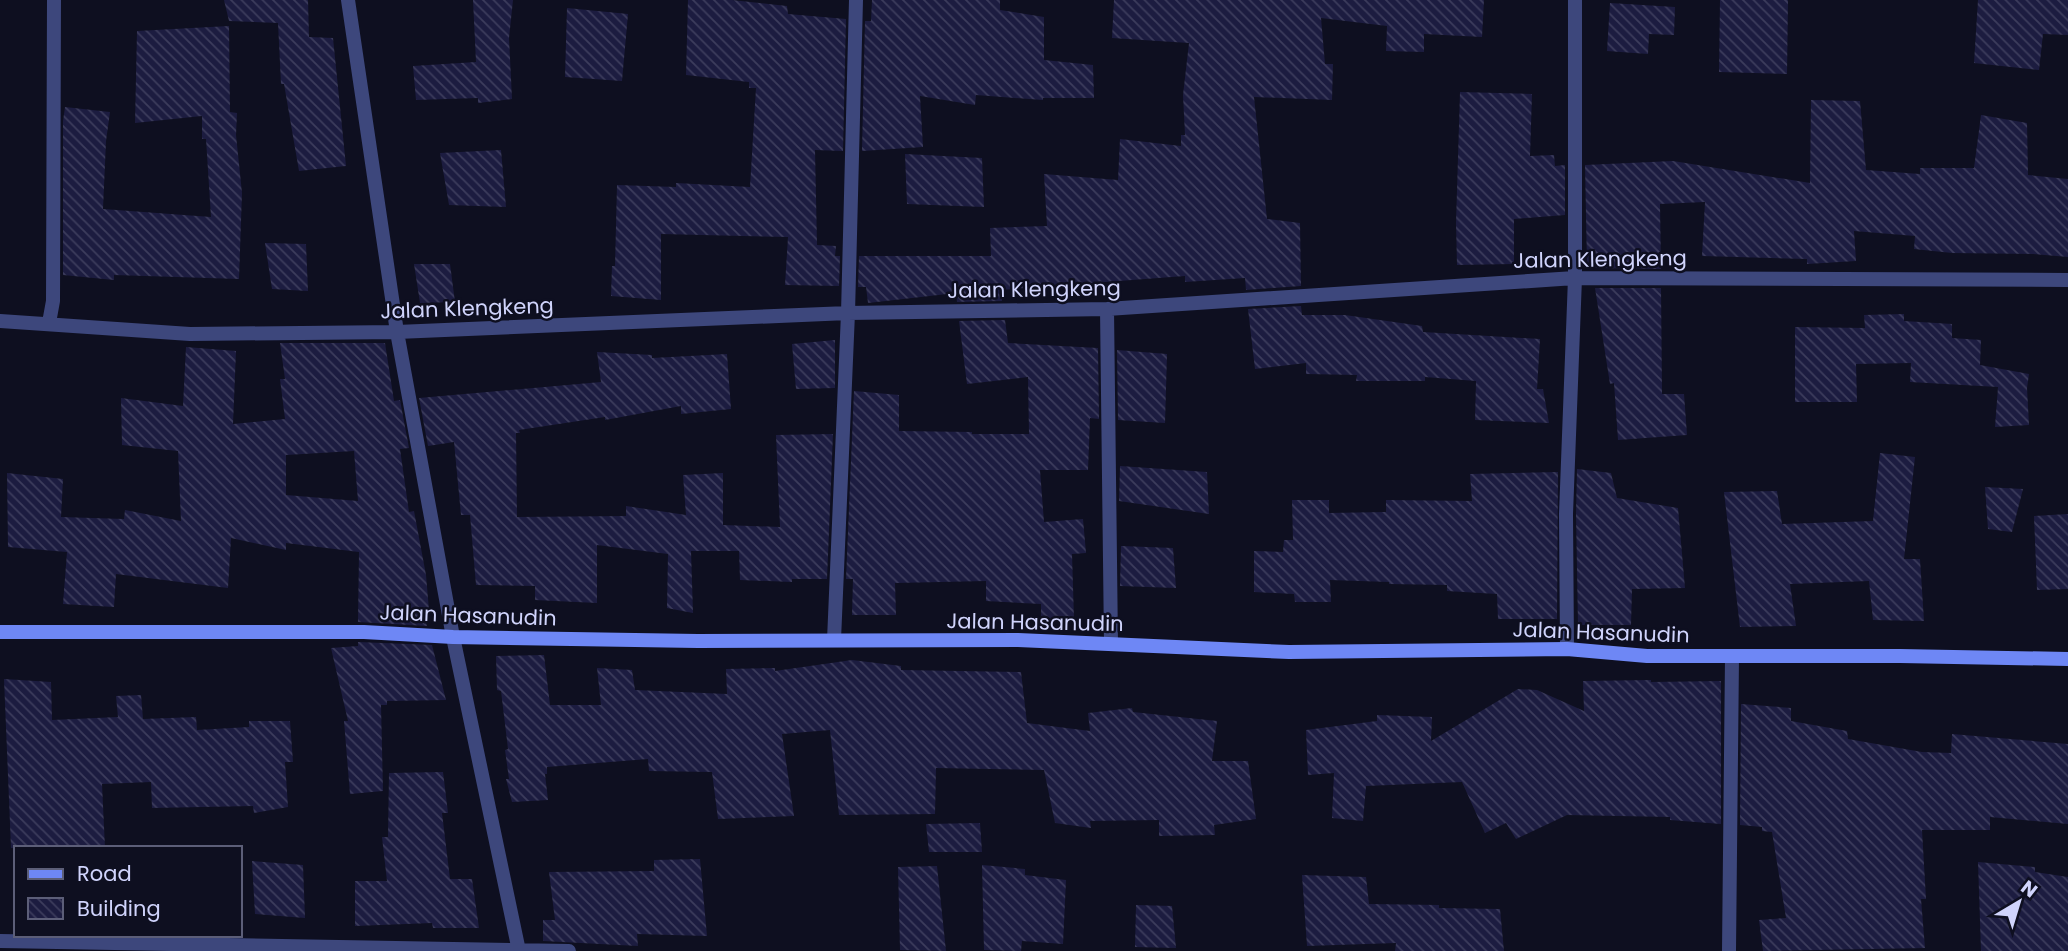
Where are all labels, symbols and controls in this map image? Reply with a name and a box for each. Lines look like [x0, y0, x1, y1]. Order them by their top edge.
street label: Jalan Klengkeng [1513, 243, 1687, 275]
street label: Jalan Klengkeng [947, 273, 1121, 305]
street label: Jalan Klengkeng [380, 290, 554, 326]
street label: Jalan Hasanudin [379, 597, 557, 633]
street label: Jalan Hasanudin [946, 606, 1124, 638]
street label: Jalan Hasanudin [1512, 614, 1690, 650]
legend [14, 846, 242, 937]
text: Road [77, 859, 132, 888]
north arrow [1984, 867, 2054, 937]
text: N [2015, 874, 2043, 904]
text: Building [77, 894, 161, 923]

